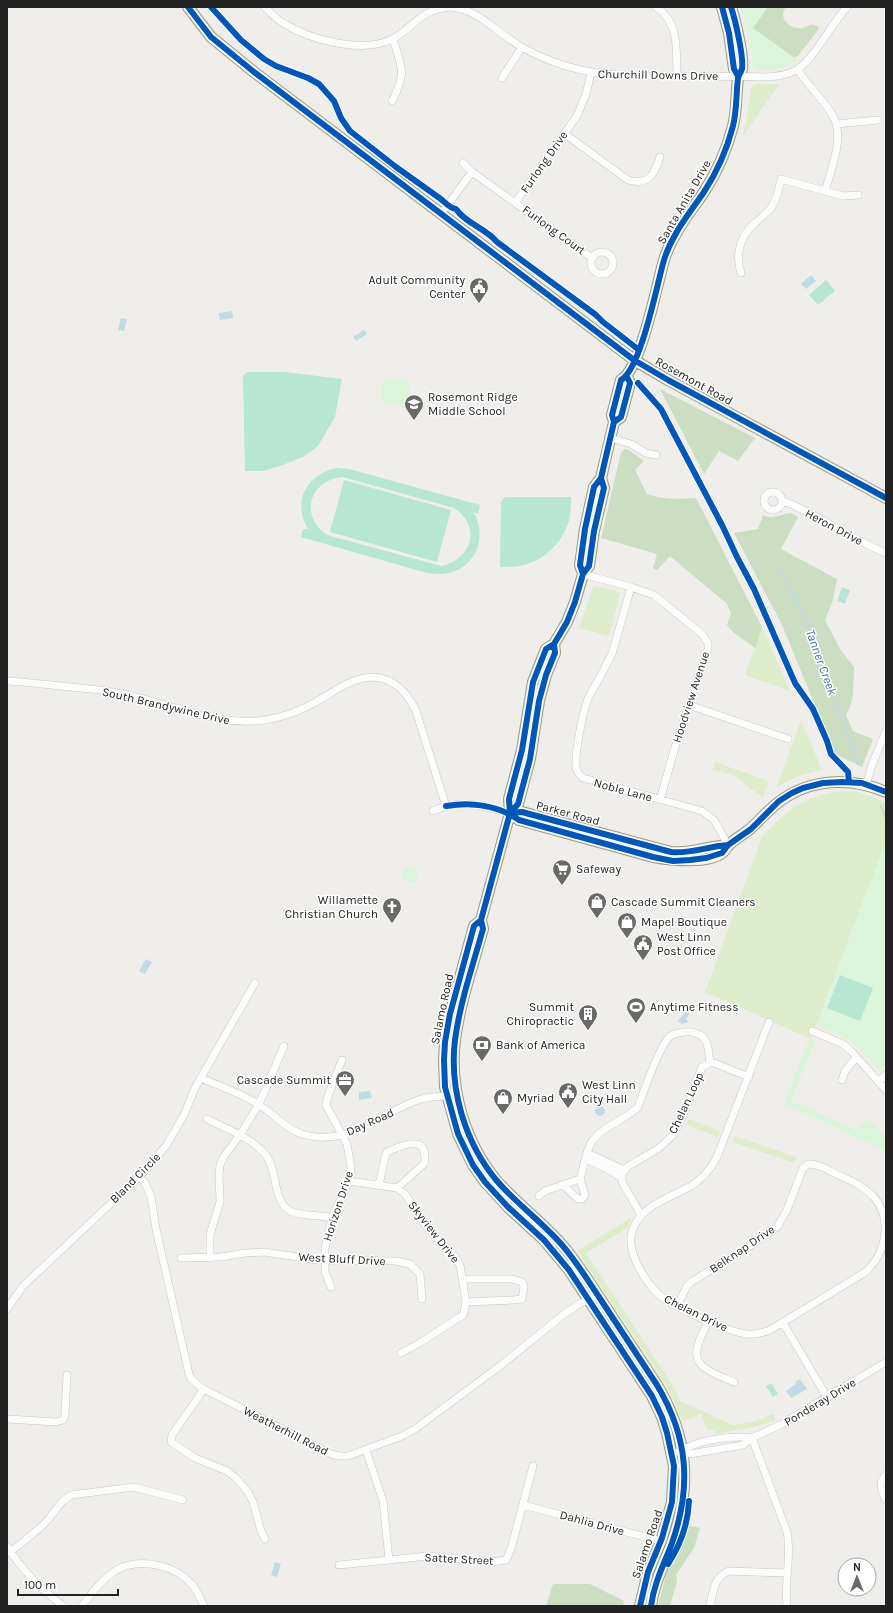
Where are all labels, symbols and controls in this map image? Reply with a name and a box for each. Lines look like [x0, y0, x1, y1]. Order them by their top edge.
street label: Churchill Downs Drive [598, 67, 718, 83]
street label: Furlong Drive [517, 128, 571, 196]
street label: Santa Anita Drive [654, 157, 714, 247]
street label: Furlong Court [520, 202, 589, 258]
place label: Adult Community Center [368, 273, 466, 301]
public building icon: Adult Community Center [468, 276, 490, 304]
street label: Rosemont Road [653, 354, 735, 408]
place label: Rosemont Ridge Middle School [428, 390, 518, 418]
school or university icon: Rosemont Ridge Middle School [403, 393, 425, 421]
street label: Heron Drive [803, 506, 865, 548]
water label: Tanner Creek [803, 627, 841, 698]
street label: Hoodview Avenue [670, 650, 712, 744]
street label: South Brandywine Drive [101, 684, 231, 728]
street label: Noble Lane [592, 775, 654, 805]
street label: Parker Road [535, 798, 601, 828]
supermarket icon: Safeway [551, 858, 573, 886]
place label: Safeway [576, 862, 621, 876]
shop icon: Cascade Summit Cleaners [586, 891, 608, 919]
place label: Willamette Christian Church [285, 893, 378, 921]
place label: Cascade Summit Cleaners [611, 895, 756, 909]
church icon: Willamette Christian Church [381, 896, 403, 924]
shop icon: Mapel Boutique [616, 911, 638, 939]
place label: Mapel Boutique [641, 915, 727, 929]
place label: West Linn Post Office [657, 930, 716, 958]
public building icon: West Linn Post Office [632, 933, 654, 961]
street label: Salamo Road [428, 972, 456, 1046]
sports icon: Anytime Fitness [625, 996, 647, 1024]
place label: Summit Chiropractic [506, 1000, 574, 1028]
place label: Anytime Fitness [650, 1000, 738, 1014]
building icon: Summit Chiropractic [577, 1003, 599, 1031]
bank icon: Bank of America [471, 1034, 493, 1062]
place label: Bank of America [496, 1038, 585, 1052]
office icon: Cascade Summit [334, 1069, 356, 1097]
street label: Chelan Loop [666, 1070, 706, 1136]
place label: Cascade Summit [237, 1073, 331, 1087]
place label: West Linn City Hall [582, 1078, 636, 1106]
public building icon: West Linn City Hall [557, 1081, 579, 1109]
shop icon: Myriad [492, 1087, 514, 1115]
place label: Myriad [517, 1091, 554, 1105]
street label: Day Road [344, 1105, 396, 1139]
street label: Bland Circle [107, 1150, 163, 1206]
street label: Horizon Drive [320, 1169, 356, 1243]
street label: Skyview Drive [405, 1198, 463, 1266]
street label: Belknap Drive [707, 1222, 777, 1276]
street label: West Bluff Drive [298, 1250, 386, 1268]
street label: Chelan Drive [662, 1292, 730, 1334]
street label: Ponderay Drive [782, 1375, 858, 1429]
street label: Weatherhill Road [241, 1404, 331, 1458]
street label: Dahlia Drive [558, 1508, 626, 1538]
street label: Salamo Road [629, 1508, 665, 1580]
street label: Satter Street [424, 1550, 494, 1568]
north arrow [837, 1557, 877, 1597]
text: N [853, 1561, 861, 1574]
scale bar [18, 1571, 118, 1597]
text: 100 m [24, 1578, 56, 1592]

